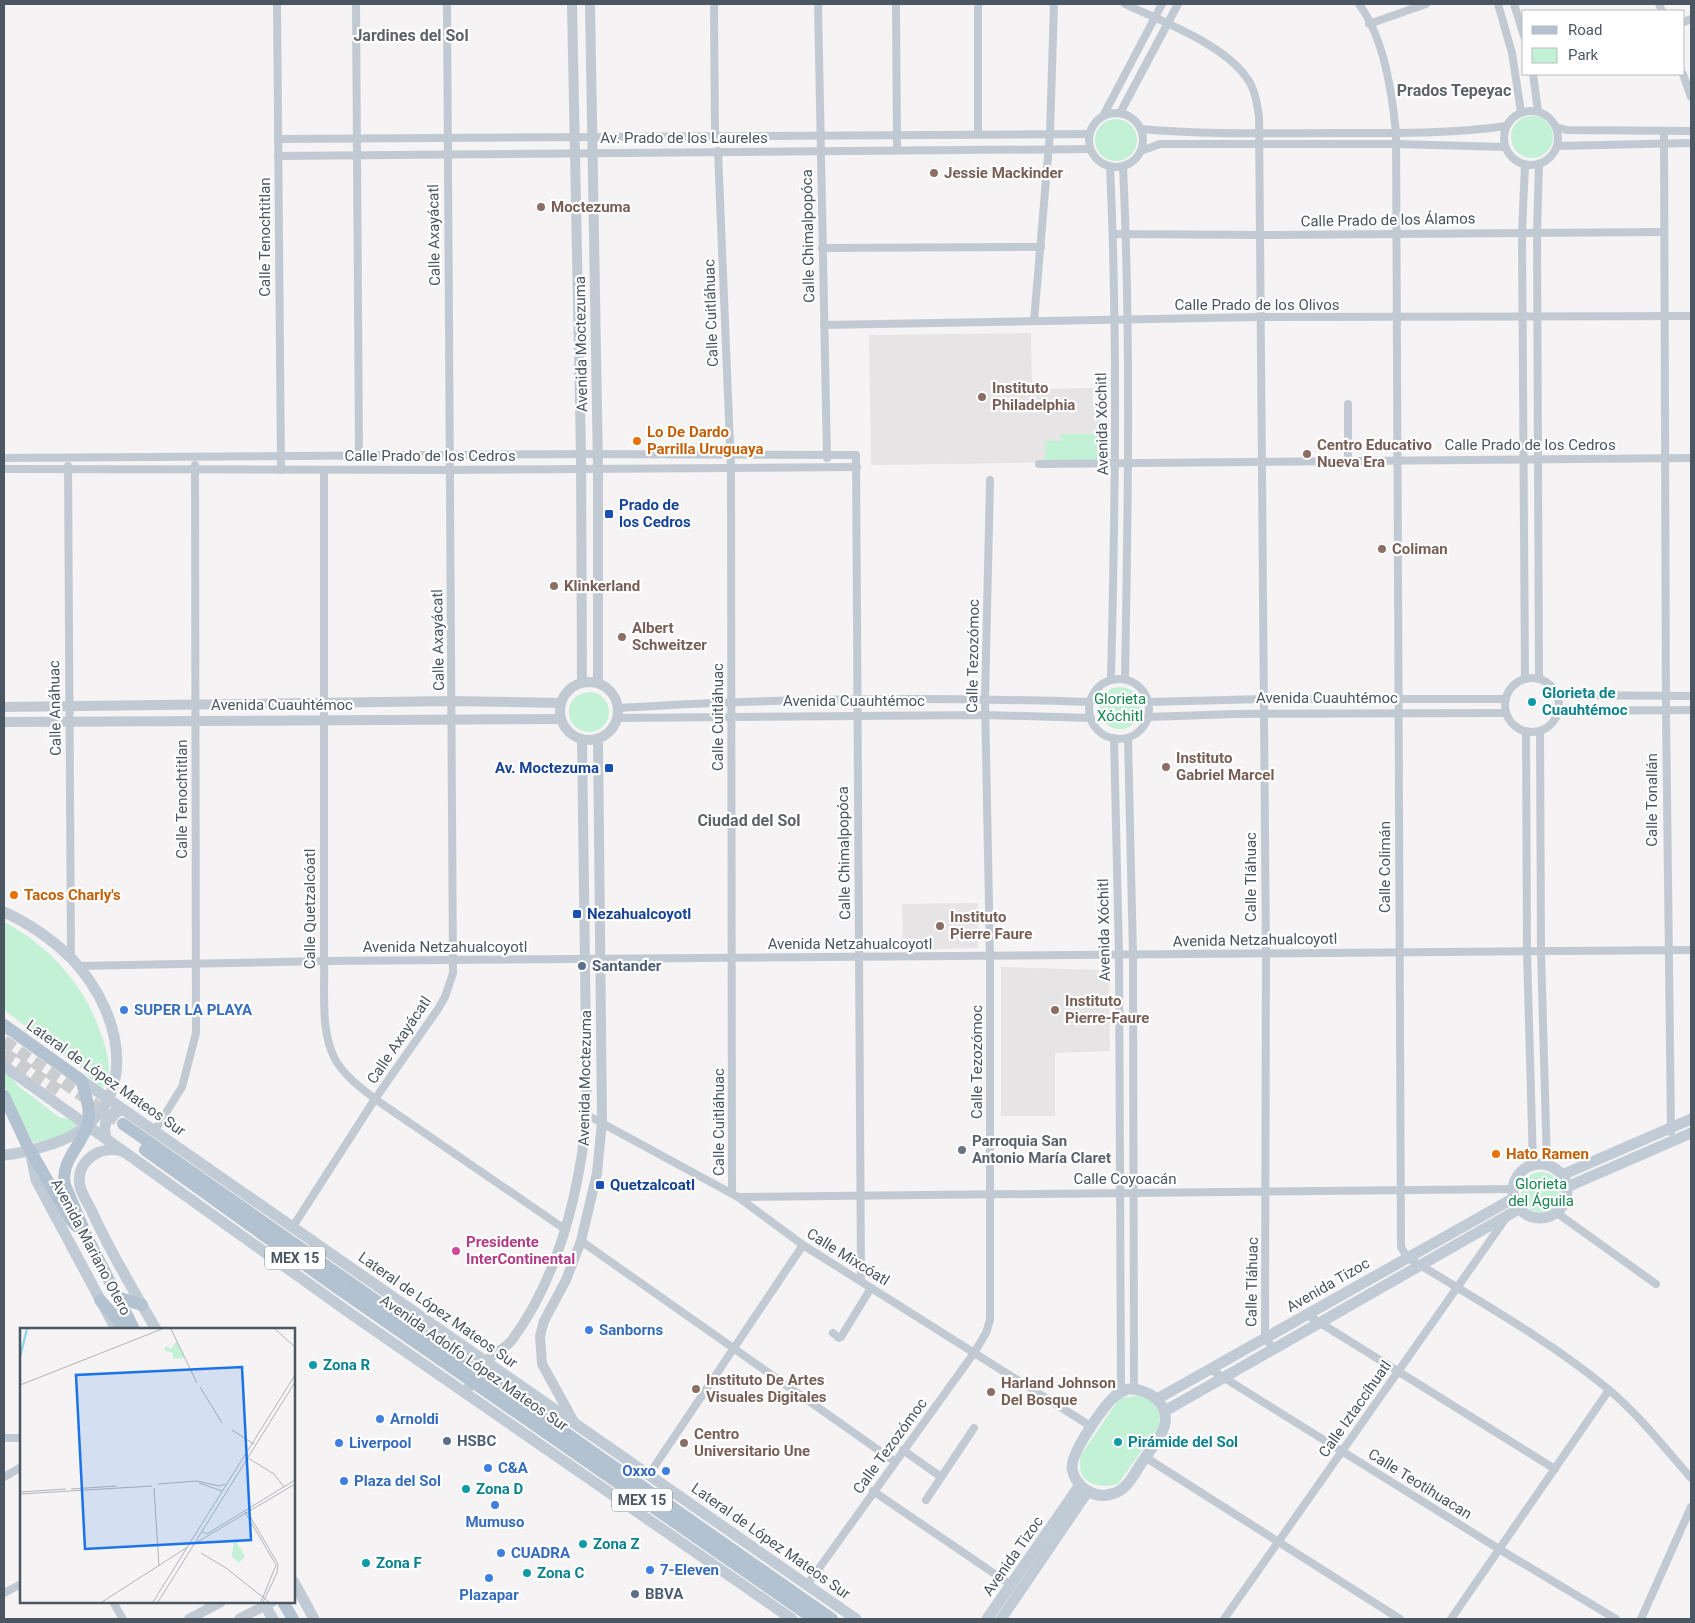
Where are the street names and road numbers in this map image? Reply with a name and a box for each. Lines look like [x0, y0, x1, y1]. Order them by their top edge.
street label: Av. Prado de los Laureles [600, 129, 768, 147]
street label: Calle Chimalpopóca [798, 169, 818, 303]
street label: Calle Tenochtitlan [256, 177, 274, 297]
street label: Calle Axayácatl [424, 184, 444, 286]
street label: Calle Prado de los Álamos [1300, 209, 1476, 231]
street label: Calle Cuitláhuac [700, 259, 722, 367]
street label: Avenida Moctezuma [571, 276, 591, 412]
street label: Calle Prado de los Olivos [1175, 296, 1339, 314]
street label: Avenida Xóchitl [1092, 372, 1112, 476]
street label: Calle Prado de los Cedros [1444, 436, 1616, 454]
street label: Calle Prado de los Cedros [344, 447, 516, 465]
street label: Calle Axayácatl [428, 589, 448, 691]
street label: Calle Tezozómoc [963, 599, 983, 713]
street label: Calle Anáhuac [45, 660, 65, 756]
street label: Calle Cuitláhuac [709, 663, 727, 771]
street label: Avenida Cuauhtémoc [1256, 689, 1398, 707]
street label: Avenida Cuauhtémoc [783, 692, 925, 710]
street label: Avenida Cuauhtémoc [211, 696, 353, 714]
street label: Calle Tenochtitlan [173, 739, 191, 859]
street label: Calle Tonallán [1643, 753, 1661, 847]
street label: Calle Chimalpopóca [834, 786, 854, 920]
street label: Calle Colimán [1376, 821, 1394, 913]
street label: Calle Tláhuac [1242, 832, 1260, 922]
street label: Calle Quetzalcóatl [301, 849, 319, 969]
street label: Avenida Xóchitl [1094, 878, 1114, 982]
street label: Avenida Netzahualcoyotl [1172, 930, 1338, 950]
street label: Avenida Netzahualcoyotl [768, 935, 932, 953]
street label: Avenida Netzahualcoyotl [363, 938, 527, 956]
street label: Calle Axayácatl [363, 993, 435, 1087]
street label: Calle Tezozómoc [968, 1005, 986, 1119]
street label: Avenida Moctezuma [575, 1010, 595, 1146]
street label: Lateral de López Mateos Sur [23, 1016, 189, 1140]
street label: Calle Cuitláhuac [710, 1068, 728, 1176]
street label: Calle Coyoacán [1073, 1170, 1177, 1188]
street label: Avenida Mariano Otero [47, 1176, 135, 1318]
street label: Calle Mixcóatl [803, 1224, 893, 1290]
street label: Calle Tláhuac [1242, 1237, 1262, 1327]
road number: MEX 15 [265, 1246, 325, 1270]
street label: Lateral de López Mateos Sur [355, 1248, 521, 1372]
street label: Avenida Tizoc [1283, 1254, 1373, 1316]
street label: Avenida Adolfo López Mateos Sur [377, 1291, 571, 1435]
street label: Calle Iztaccíhuatl [1315, 1357, 1395, 1461]
street label: Calle Tezozómoc [849, 1394, 931, 1497]
street label: Calle Teotihuacan [1365, 1445, 1475, 1523]
street label: Lateral de López Mateos Sur [688, 1479, 854, 1603]
road number: MEX 15 [612, 1488, 672, 1512]
street label: Avenida Tizoc [979, 1513, 1047, 1599]

